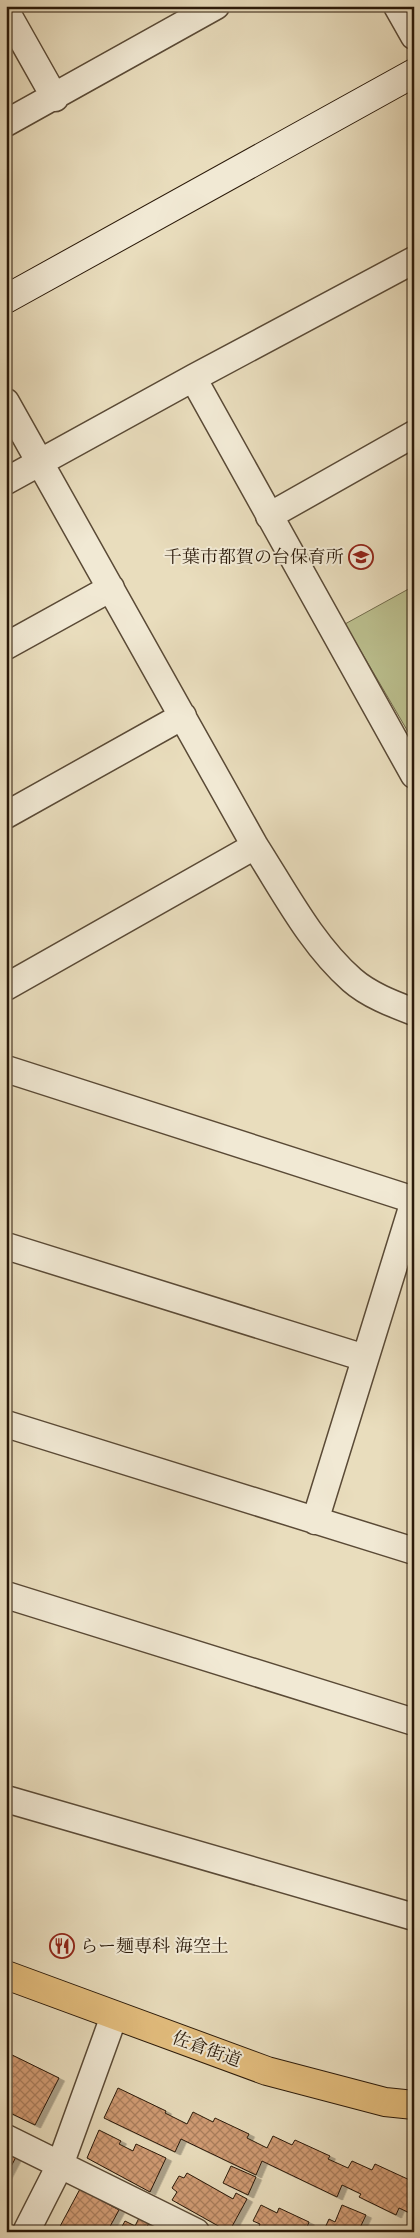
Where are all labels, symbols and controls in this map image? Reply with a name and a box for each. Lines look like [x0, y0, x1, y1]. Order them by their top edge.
school or university icon: 千葉市都賀の台保育所 [348, 544, 374, 570]
place label: 千葉市都賀の台保育所 [164, 545, 344, 570]
restaurant icon: らー麺専科 海空土 [49, 1933, 75, 1959]
place label: らー麺専科 海空土 [80, 1934, 229, 1959]
street label: 佐倉街道 [169, 2025, 245, 2074]

